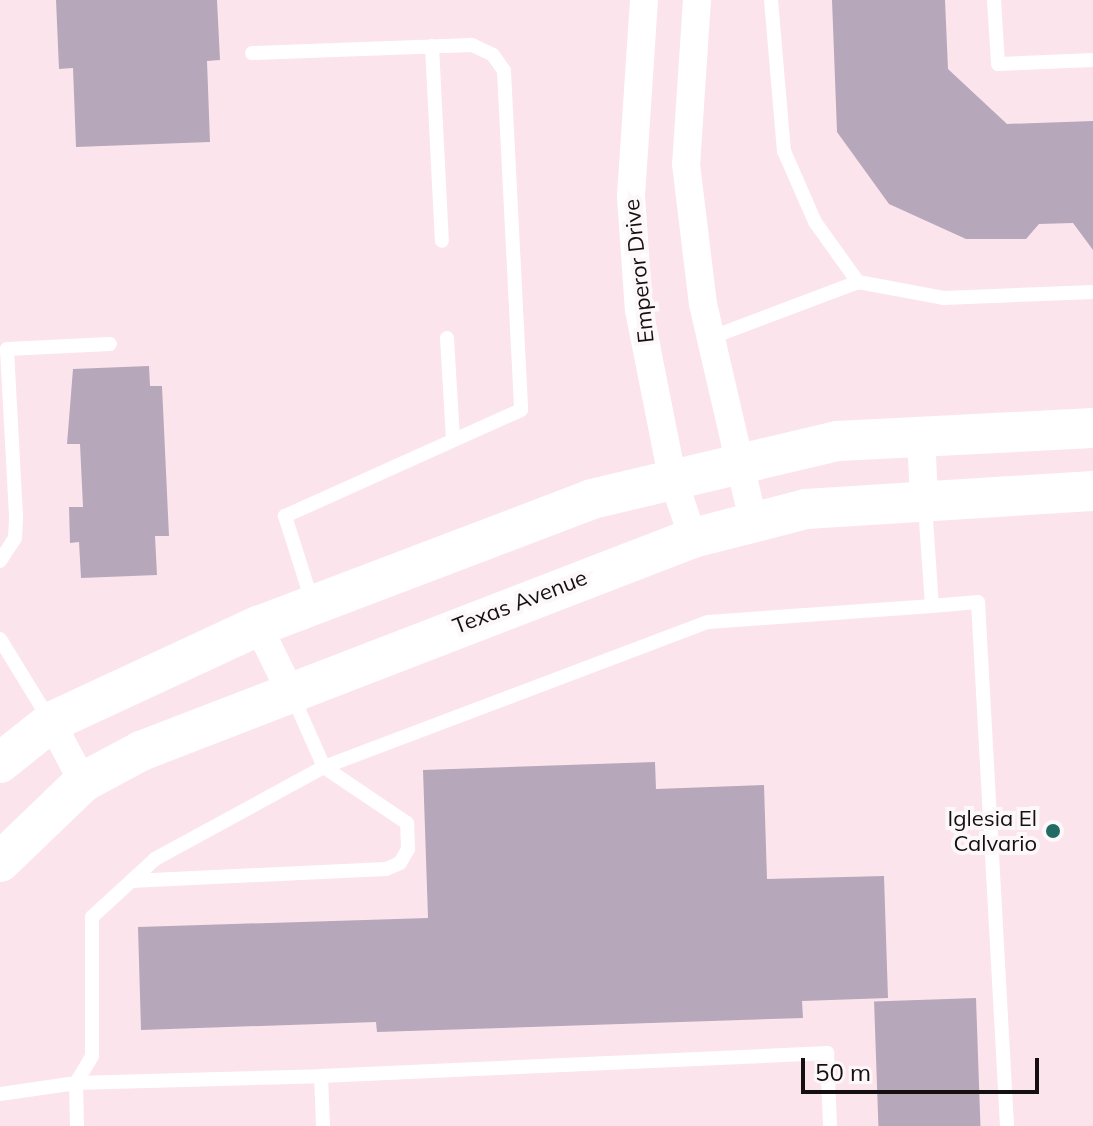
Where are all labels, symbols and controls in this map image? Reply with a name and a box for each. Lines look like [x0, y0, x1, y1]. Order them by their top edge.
street label: Emperor Drive [618, 198, 660, 344]
street label: Texas Avenue [449, 564, 591, 640]
place label: Iglesia El Calvario [948, 805, 1037, 856]
marker: Iglesia El Calvario [1044, 822, 1062, 840]
scale bar [805, 1042, 1043, 1092]
text: 50 m [815, 1057, 871, 1087]

